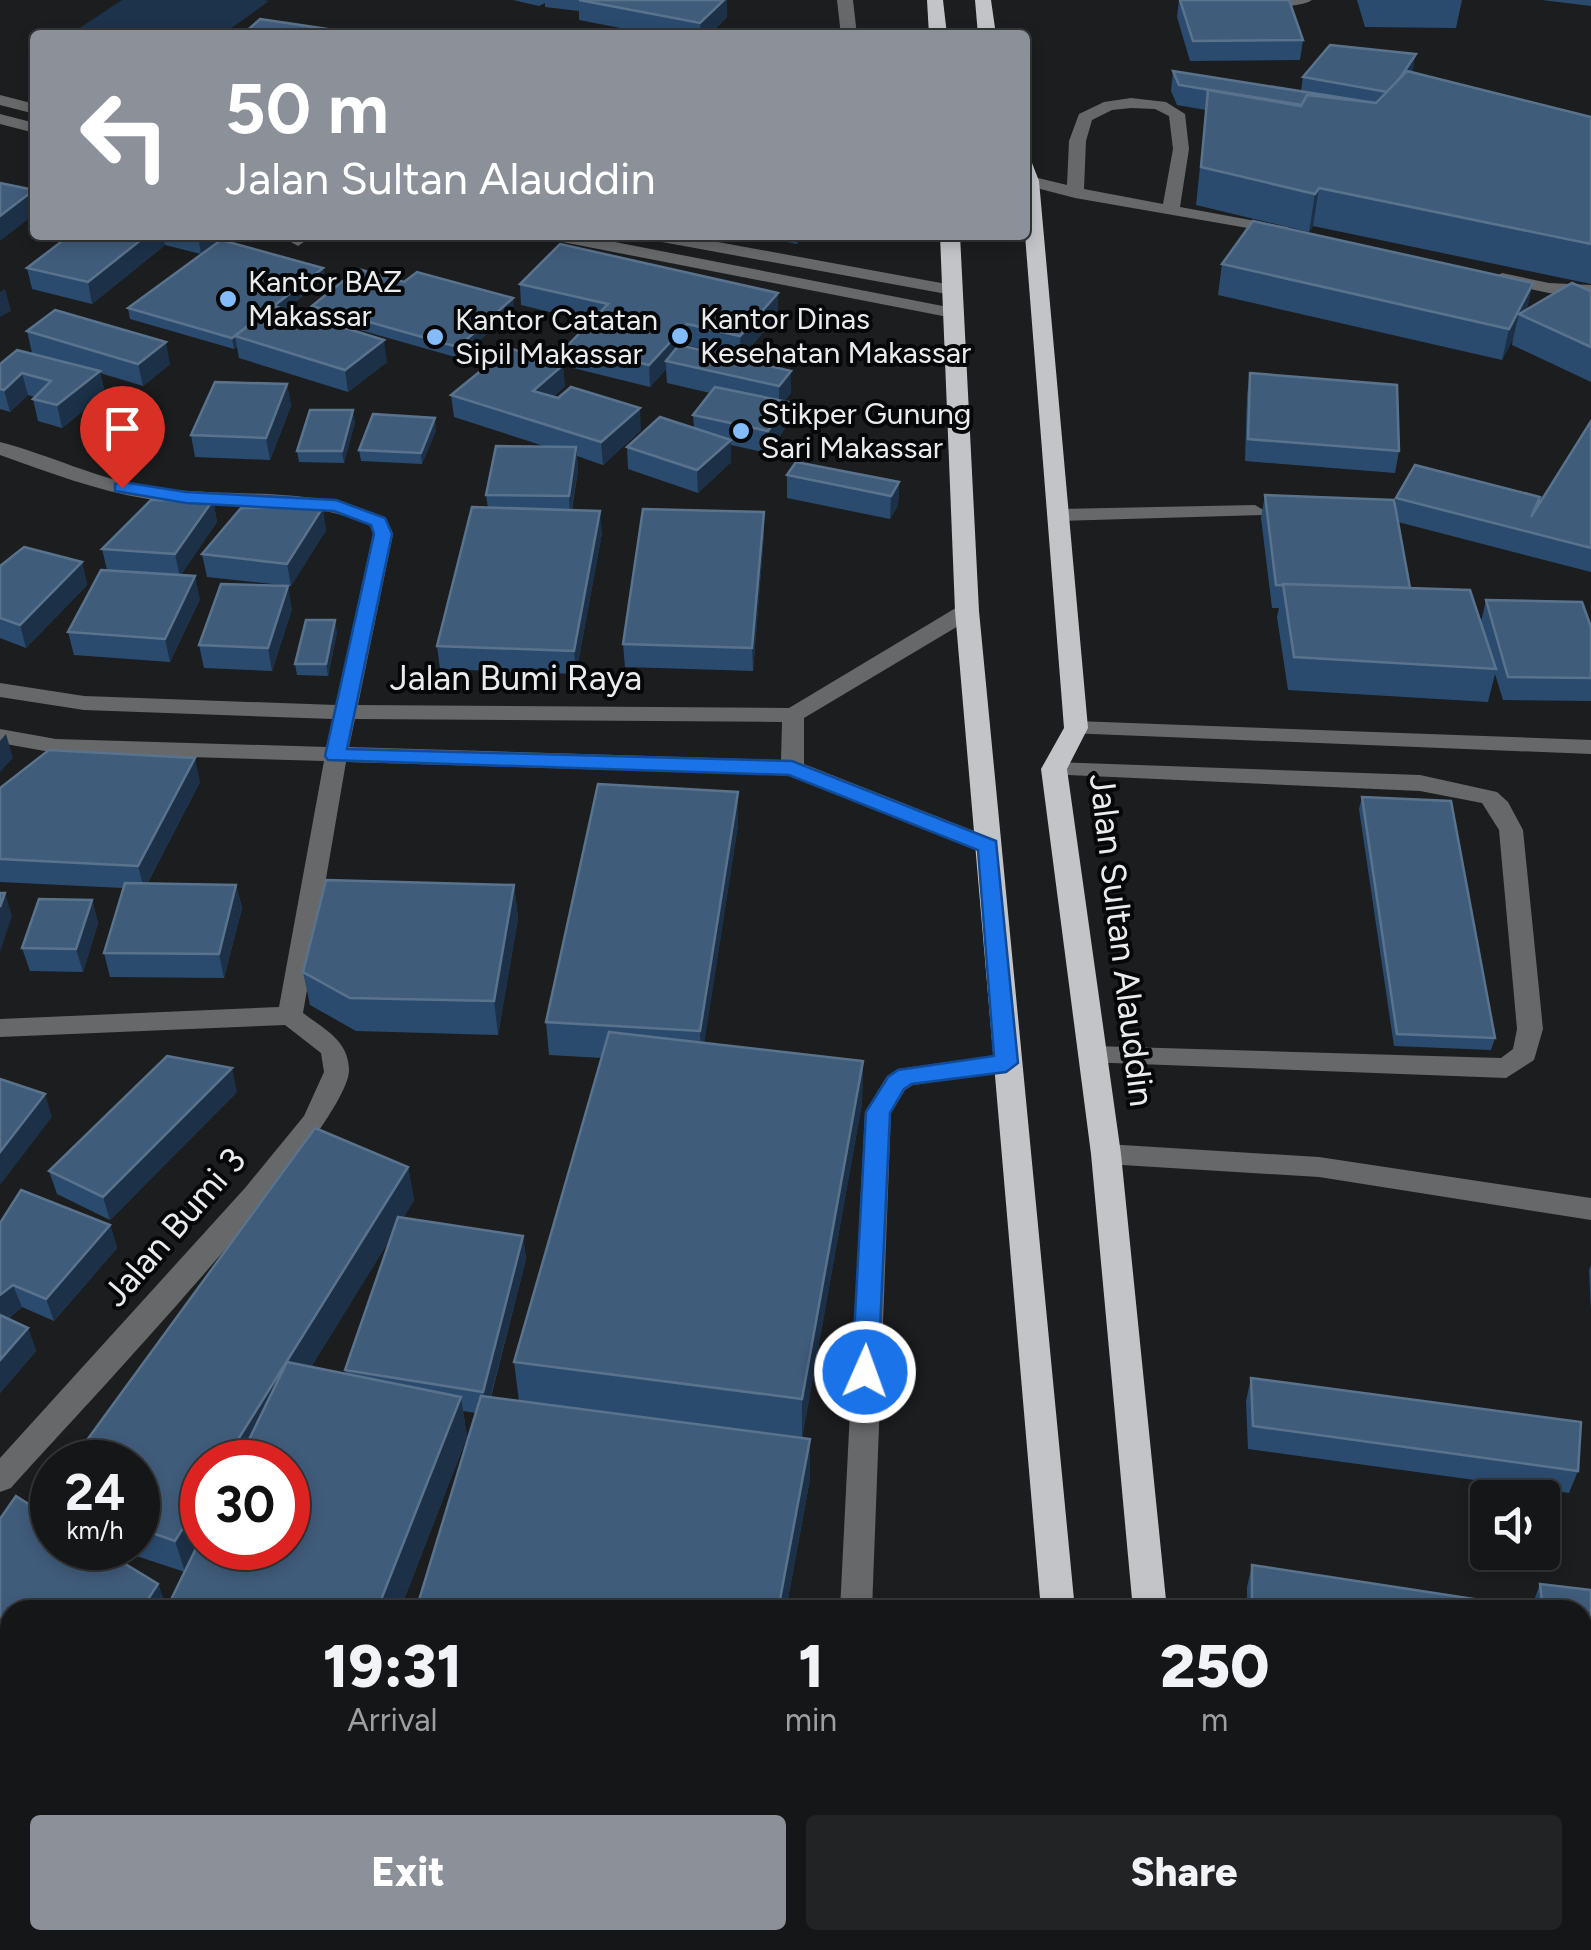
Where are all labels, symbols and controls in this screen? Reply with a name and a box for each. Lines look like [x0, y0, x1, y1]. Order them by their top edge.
text: 50 m [225, 66, 389, 151]
icon: left [60, 70, 190, 200]
text: Jalan Sultan Alauddin [225, 151, 656, 205]
place label: Kantor BAZ Makassar [248, 263, 402, 334]
marker: Kantor BAZ Makassar [217, 288, 239, 310]
place label: Kantor Dinas Kesehatan Makassar [700, 300, 971, 371]
place label: Kantor Catatan Sipil Makassar [455, 301, 658, 372]
marker: Kantor Dinas Kesehatan Makassar [669, 325, 691, 347]
marker: Kantor Catatan Sipil Makassar [424, 326, 446, 348]
pin [80, 386, 165, 489]
place label: Stikper Gunung Sari Makassar [761, 395, 971, 466]
icon: arrive [95, 401, 150, 456]
marker: Stikper Gunung Sari Makassar [730, 420, 752, 442]
street label: Jalan Bumi Raya [390, 657, 642, 699]
street label: Jalan Sultan Alauddin [1081, 771, 1163, 1109]
street label: Jalan Bumi 3 [94, 1139, 254, 1315]
position arrow [813, 1320, 917, 1424]
speed limit sign: 30 [180, 1440, 310, 1570]
text: 24 [65, 1462, 125, 1523]
map controls [1470, 1480, 1560, 1570]
button: sound [1470, 1480, 1560, 1570]
text: km/h [66, 1515, 124, 1545]
text: 19:31 [323, 1630, 462, 1702]
text: 1 [798, 1630, 824, 1702]
text: 250 [1160, 1630, 1269, 1702]
text: Arrival [347, 1701, 438, 1739]
text: min [785, 1701, 837, 1739]
text: m [1201, 1701, 1228, 1739]
button: Exit [30, 1815, 786, 1930]
button: Share [806, 1815, 1562, 1930]

